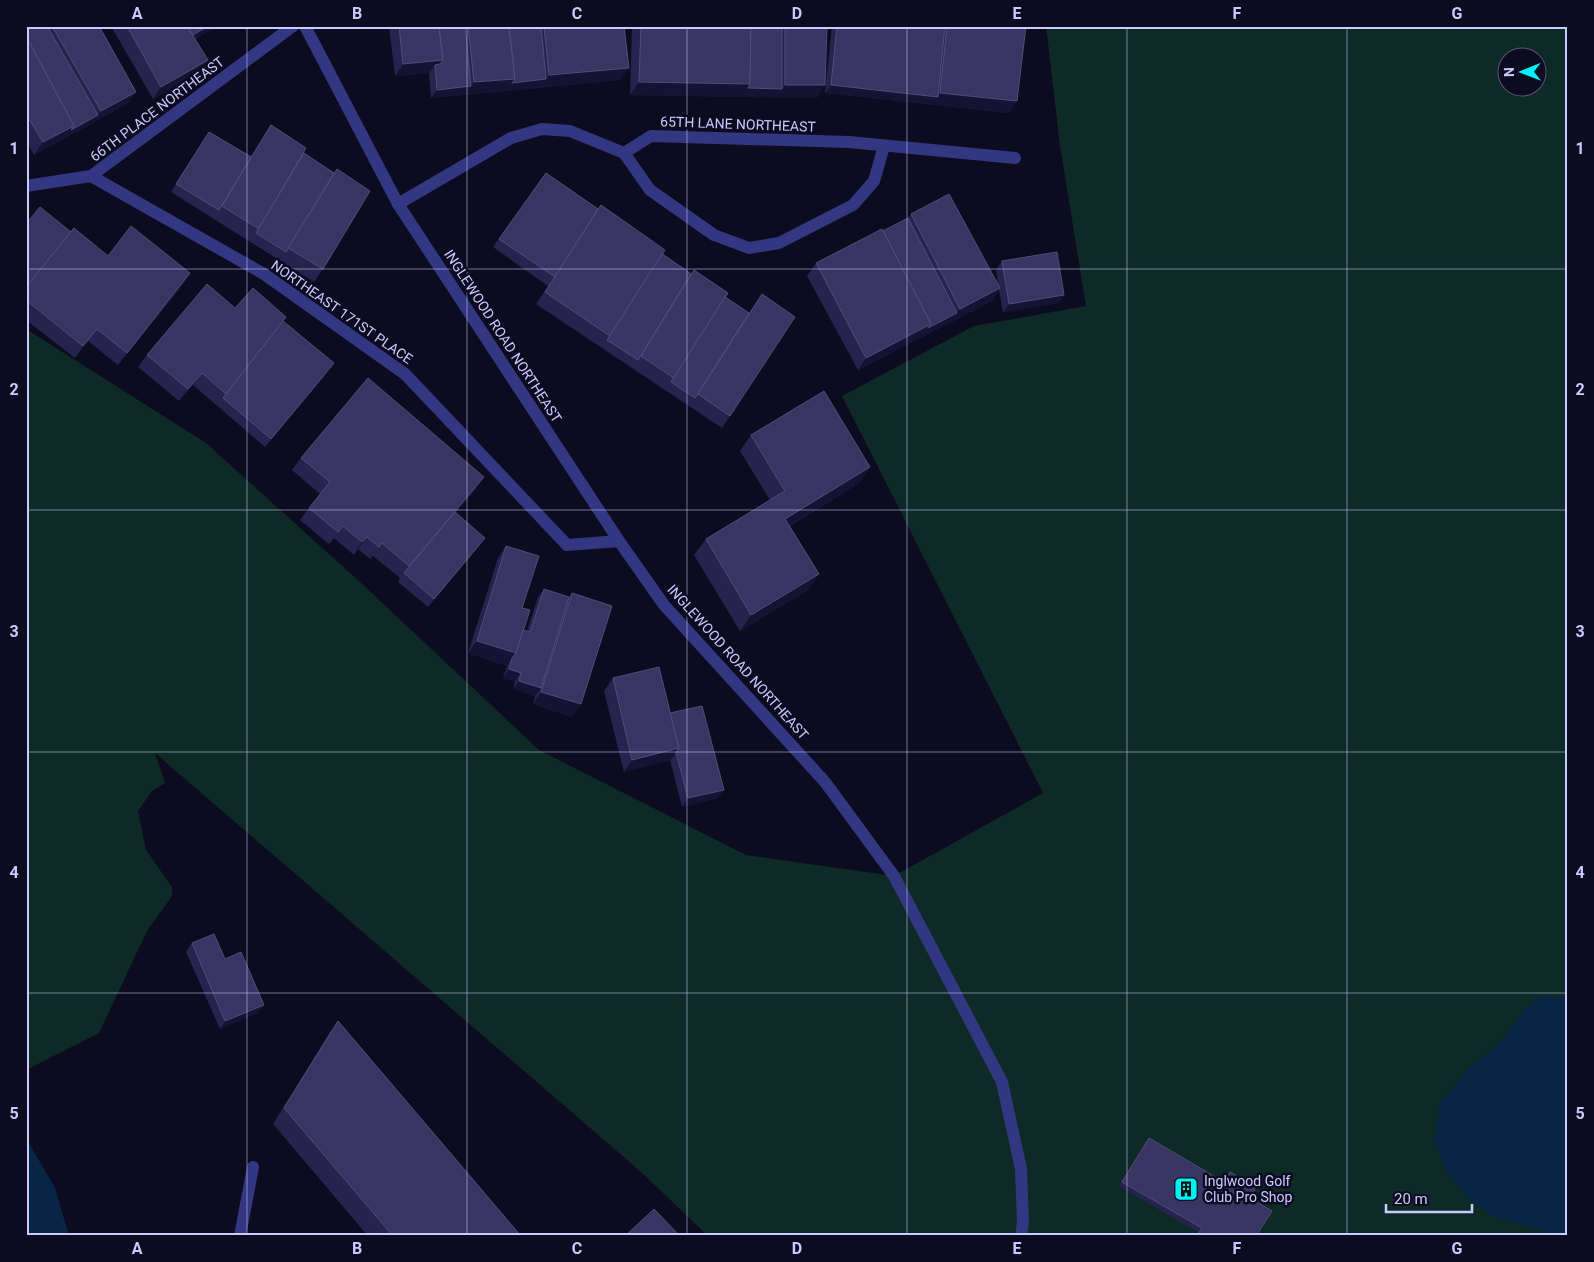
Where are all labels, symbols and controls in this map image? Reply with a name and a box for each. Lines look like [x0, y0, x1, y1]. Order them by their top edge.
text: A [132, 4, 143, 23]
text: B [352, 4, 362, 23]
text: C [572, 4, 582, 23]
text: D [792, 4, 802, 23]
text: E [1013, 4, 1022, 23]
text: F [1233, 4, 1242, 23]
text: G [1452, 4, 1463, 23]
north arrow [1496, 48, 1546, 98]
street label: 66TH PLACE NORTHEAST [87, 53, 228, 165]
text: N [1501, 67, 1517, 77]
street label: 65TH LANE NORTHEAST [660, 113, 817, 135]
text: 1 [9, 139, 19, 158]
text: 1 [1575, 139, 1585, 158]
street label: INGLEWOOD ROAD NORTHEAST [441, 247, 565, 426]
street label: NORTHEAST 171ST PLACE [268, 257, 416, 367]
text: 2 [9, 380, 19, 399]
text: 2 [1575, 380, 1585, 399]
street label: INGLEWOOD ROAD NORTHEAST [664, 581, 812, 743]
text: 3 [9, 622, 19, 641]
text: 3 [1575, 622, 1585, 641]
text: 4 [9, 863, 19, 882]
text: 4 [1575, 863, 1585, 882]
text: 5 [9, 1104, 19, 1123]
text: 5 [1575, 1104, 1585, 1123]
place label: Inglwood Golf Club Pro Shop [1204, 1173, 1292, 1205]
building icon: Inglwood Golf Club Pro Shop [1173, 1176, 1199, 1202]
scale bar [1386, 1182, 1473, 1214]
text: 20 m [1394, 1190, 1428, 1208]
text: A [132, 1239, 143, 1258]
text: B [352, 1239, 362, 1258]
text: C [572, 1239, 582, 1258]
text: D [792, 1239, 802, 1258]
text: E [1013, 1239, 1022, 1258]
text: F [1233, 1239, 1242, 1258]
text: G [1452, 1239, 1463, 1258]

